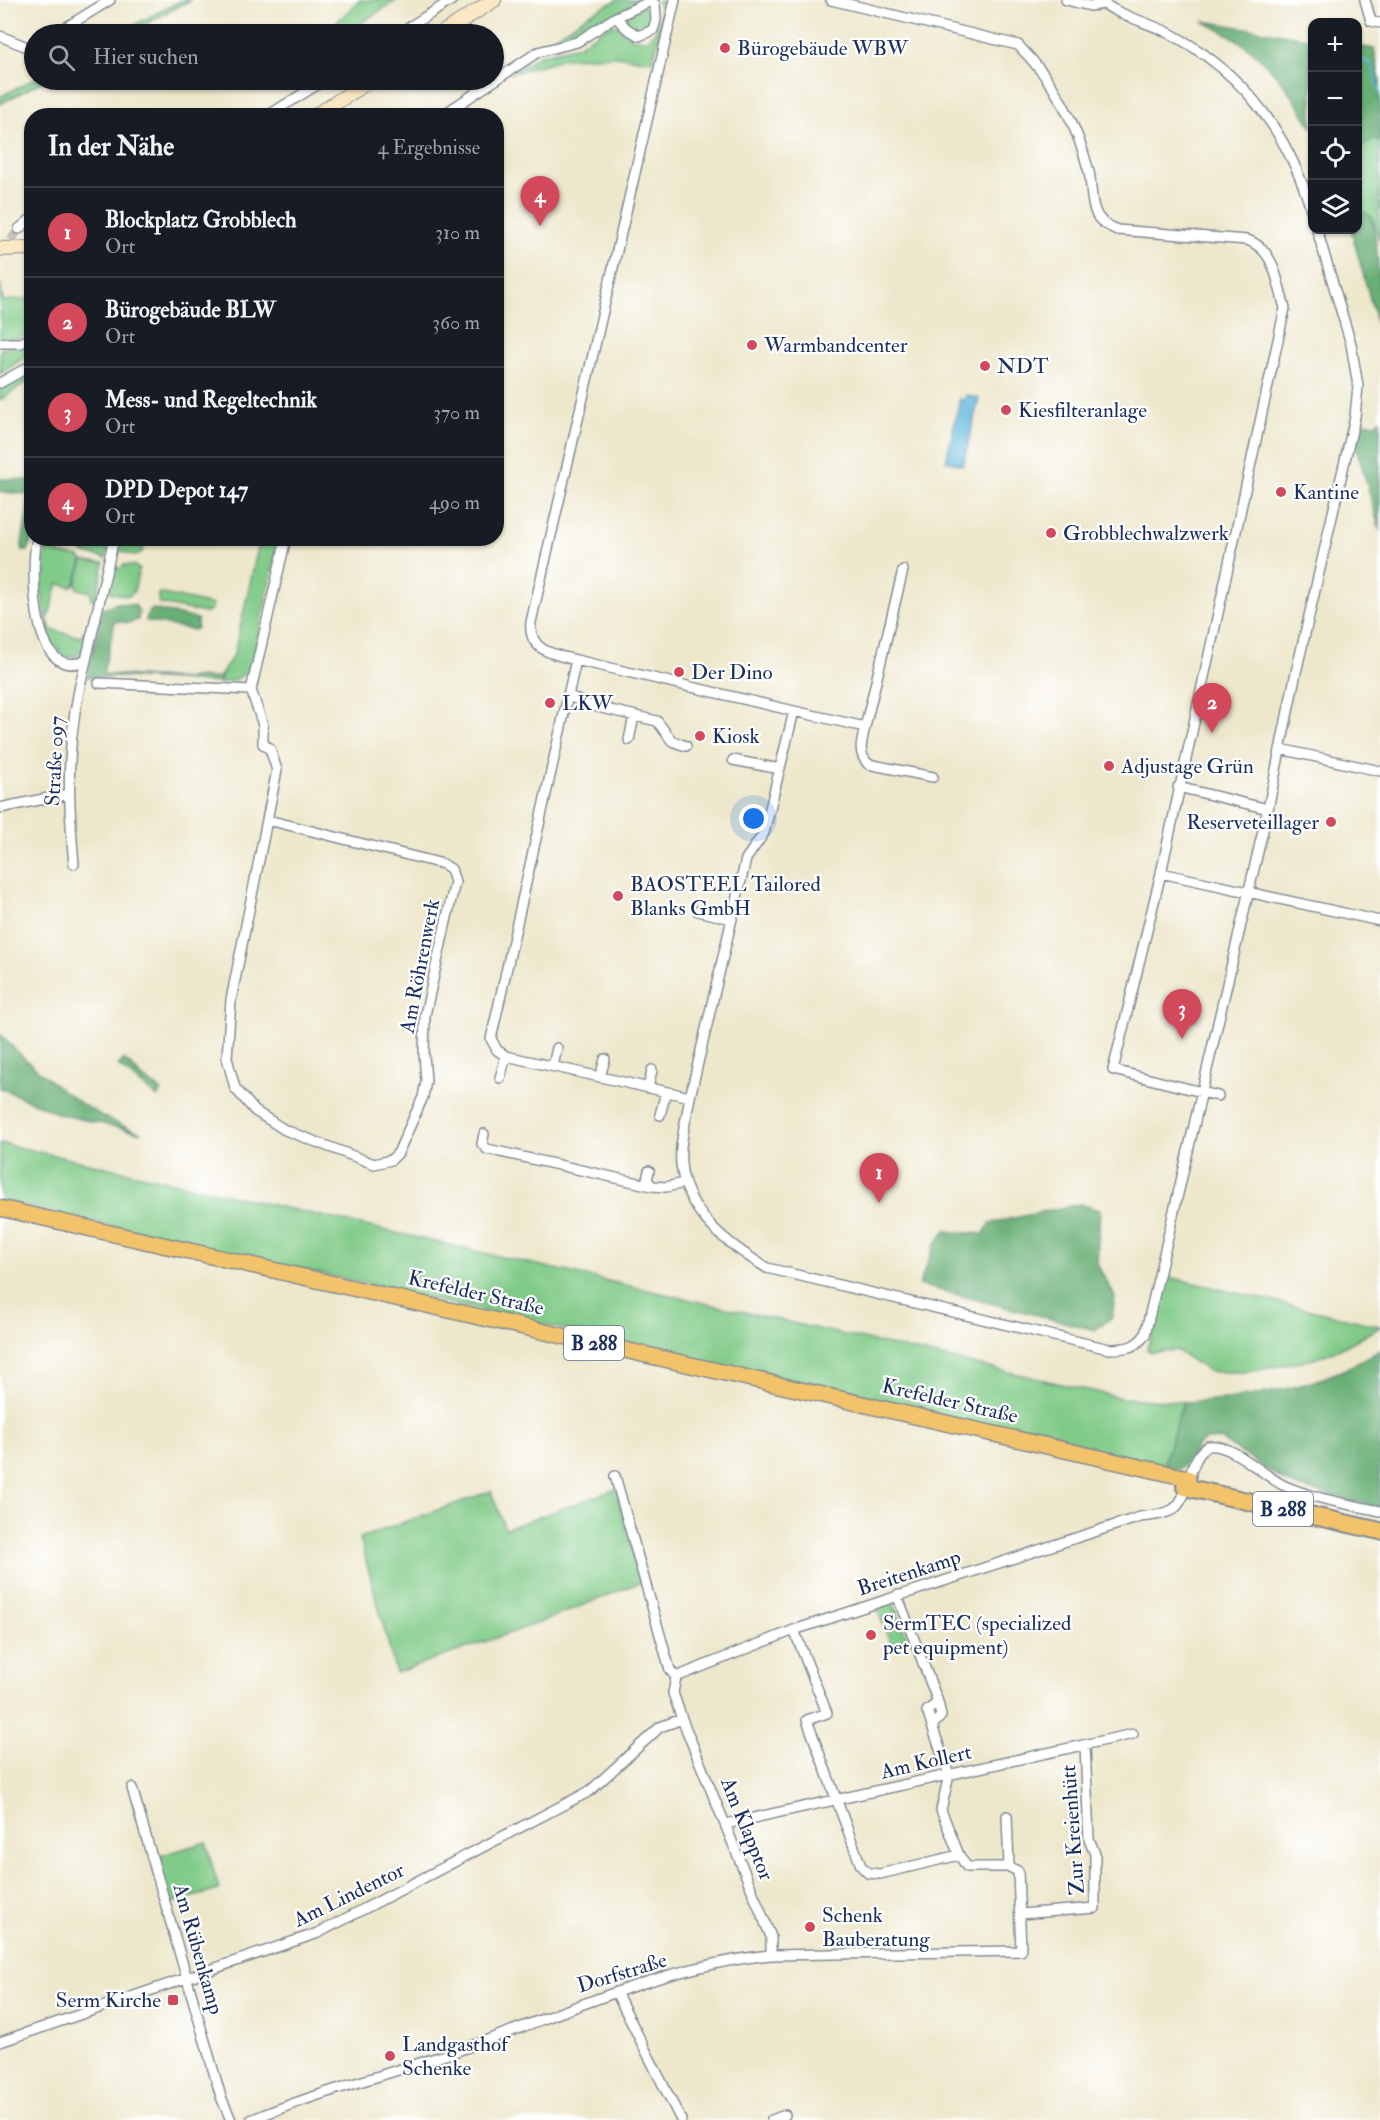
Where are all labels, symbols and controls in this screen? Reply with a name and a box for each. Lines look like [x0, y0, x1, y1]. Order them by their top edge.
map controls [1308, 18, 1362, 234]
button: + [1308, 18, 1362, 72]
search box [24, 24, 504, 90]
place label: Bürogebäude WBW [737, 35, 909, 62]
icon: search [45, 41, 78, 74]
marker: Bürogebäude WBW [718, 41, 732, 55]
text: Hier suchen [93, 43, 199, 71]
button: − [1308, 72, 1362, 126]
button: locate [1308, 126, 1362, 180]
text: In der Nähe [48, 131, 174, 163]
text: 4 Ergebnisse [378, 135, 480, 160]
pin: 4 [520, 176, 560, 226]
button: layers [1308, 180, 1362, 234]
text: Blockplatz Grobblech [105, 206, 297, 234]
text: 1 [64, 220, 71, 245]
text: 310 m [435, 220, 480, 245]
text: Ort [105, 234, 135, 259]
text: Bürogebäude BLW [105, 296, 276, 324]
text: 2 [62, 310, 73, 335]
text: 360 m [432, 310, 480, 335]
text: Ort [105, 324, 135, 349]
place label: Warmbandcenter [763, 332, 908, 359]
marker: Warmbandcenter [745, 338, 759, 352]
place label: NDT [997, 353, 1049, 380]
marker: NDT [978, 359, 992, 373]
text: Mess- und Regeltechnik [105, 386, 317, 414]
place label: Kiesfilteranlage [1018, 397, 1147, 424]
text: 3 [64, 400, 71, 425]
text: 370 m [433, 400, 480, 425]
marker: Kiesfilteranlage [999, 403, 1013, 417]
text: Ort [105, 414, 135, 439]
text: DPD Depot 147 [105, 476, 248, 504]
place label: Kantine [1293, 479, 1359, 506]
marker: Kantine [1274, 485, 1288, 499]
text: 4 [62, 490, 73, 515]
text: 490 m [429, 490, 480, 515]
text: Ort [105, 504, 135, 529]
place label: Grobblechwalzwerk [1063, 520, 1229, 547]
marker: Grobblechwalzwerk [1044, 526, 1058, 540]
place label: Der Dino [691, 659, 773, 686]
marker: Der Dino [672, 665, 686, 679]
pin: 2 [1192, 684, 1232, 733]
place label: LKW [562, 690, 614, 717]
marker: LKW [543, 696, 557, 710]
street label: Straße 097 [39, 715, 71, 807]
place label: Kiosk [712, 723, 760, 750]
marker: Kiosk [693, 729, 707, 743]
place label: Adjustage Grün [1120, 753, 1254, 780]
marker: Adjustage Grün [1102, 759, 1116, 773]
your location [739, 804, 768, 833]
place label: Reserveteillager [1186, 809, 1319, 836]
marker: Reserveteillager [1324, 815, 1338, 829]
place label: BAOSTEEL Tailored Blanks GmbH [630, 871, 821, 922]
marker: BAOSTEEL Tailored Blanks GmbH [611, 889, 625, 903]
street label: Am Röhrenwerk [394, 896, 446, 1037]
pin: 3 [1162, 990, 1202, 1039]
pin: 1 [860, 1154, 898, 1203]
street label: Krefelder Straße [406, 1264, 547, 1322]
road number: B 288 [564, 1326, 624, 1360]
street label: Krefelder Straße [880, 1372, 1021, 1430]
road number: B 288 [1253, 1492, 1313, 1526]
street label: Breitenkamp [854, 1544, 964, 1602]
place label: SermTEC (specialized pet equipment) [882, 1610, 1072, 1661]
marker: SermTEC (specialized pet equipment) [864, 1628, 878, 1642]
street label: Am Kollert [877, 1738, 974, 1786]
street label: Zur Kreienhütt [1055, 1764, 1091, 1896]
street label: Am Klapptor [714, 1773, 780, 1885]
street label: Am Lindentor [288, 1856, 409, 1934]
street label: Am Rübenkamp [166, 1879, 230, 2018]
place label: Schenk Bauberatung [822, 1902, 930, 1953]
marker: Schenk Bauberatung [803, 1920, 817, 1934]
street label: Dorfstraße [574, 1947, 670, 1999]
place label: Serm Kirche [56, 1987, 161, 2014]
marker: Serm Kirche [166, 1993, 180, 2007]
place label: Landgasthof Schenke [402, 2031, 511, 2082]
marker: Landgasthof Schenke [383, 2049, 397, 2063]

